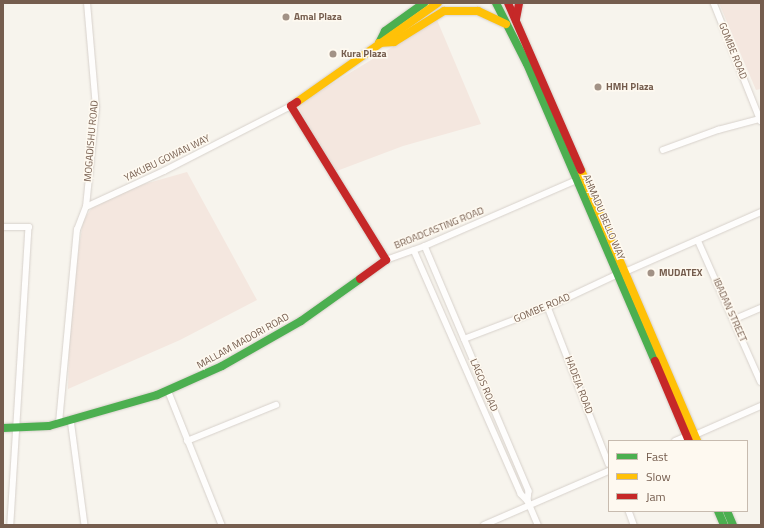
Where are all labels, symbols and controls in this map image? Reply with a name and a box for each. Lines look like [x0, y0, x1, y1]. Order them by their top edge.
place label: Amal Plaza [294, 11, 342, 23]
marker: Amal Plaza [281, 12, 291, 22]
street label: GOMBE ROAD [716, 21, 750, 81]
place label: Kura Plaza [341, 48, 387, 60]
marker: Kura Plaza [328, 49, 338, 59]
place label: HMH Plaza [606, 81, 654, 93]
marker: HMH Plaza [593, 82, 603, 92]
street label: MOGADISHU ROAD [81, 100, 101, 182]
street label: YAKUBU GOWAN WAY [122, 132, 212, 184]
street label: AHMADU BELLO WAY [581, 173, 627, 261]
street label: BROADCASTING ROAD [392, 204, 486, 252]
place label: MUDATEX [659, 267, 703, 279]
marker: MUDATEX [646, 268, 656, 278]
street label: IBADAN STREET [711, 276, 749, 344]
street label: GOMBE ROAD [512, 291, 572, 325]
street label: MALLAM MADORI ROAD [195, 311, 291, 371]
street label: HADEJA ROAD [563, 354, 595, 416]
street label: LAGOS ROAD [468, 357, 500, 413]
legend [608, 440, 748, 512]
text: Fast [646, 447, 668, 466]
text: Slow [646, 467, 671, 486]
text: Jam [646, 487, 666, 506]

